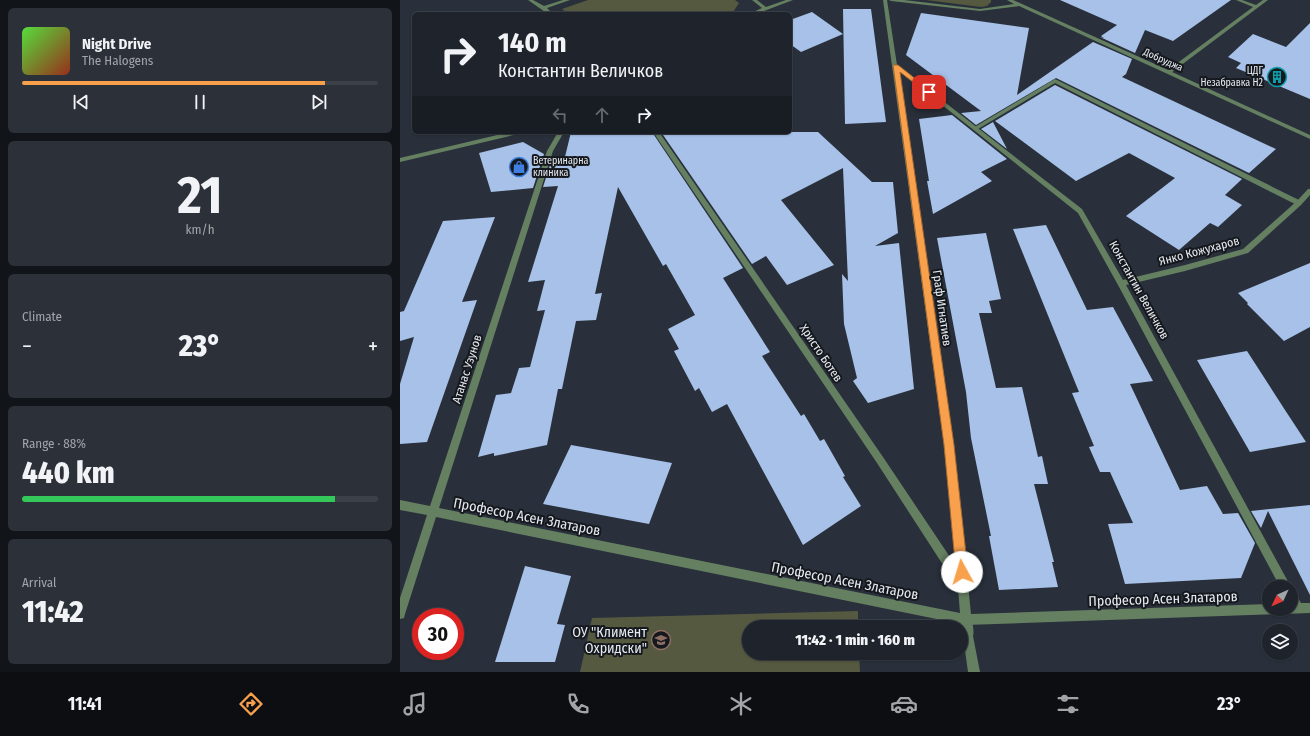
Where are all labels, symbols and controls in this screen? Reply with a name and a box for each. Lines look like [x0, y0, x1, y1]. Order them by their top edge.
text: 140 m [498, 26, 567, 59]
icon: right [432, 28, 484, 80]
text: Night Drive [82, 35, 151, 53]
street label: Добруджа [1141, 46, 1185, 74]
text: The Halogens [82, 53, 153, 68]
text: Константин Величков [498, 60, 663, 82]
place label: ЦДГ Незабравка Н2 [1200, 65, 1264, 89]
building icon: ЦДГ Незабравка Н2 [1266, 66, 1288, 88]
pin [912, 75, 946, 109]
icon: arrive [918, 81, 940, 103]
icon: previous [70, 91, 92, 113]
icon: pause [189, 91, 211, 113]
icon: next [308, 91, 330, 113]
icon: left [549, 104, 571, 126]
icon: ahead [591, 104, 613, 126]
icon: right [633, 104, 655, 126]
place label: Ветеринарна клиника [533, 155, 588, 179]
shop icon: Ветеринарна клиника [508, 156, 530, 178]
text: 21 [177, 164, 223, 227]
text: km/h [186, 222, 215, 237]
street label: Янко Кожухаров [1157, 234, 1241, 268]
street label: Константин Величков [1106, 238, 1172, 342]
street label: Граф Игнатиев [930, 269, 954, 347]
text: Climate [22, 309, 62, 324]
street label: Христо Ботев [797, 322, 845, 384]
text: 23° [179, 328, 221, 364]
text: − [22, 333, 32, 360]
text: + [368, 333, 378, 360]
street label: Атанас Узунов [449, 333, 485, 405]
text: Range · 88% [22, 436, 86, 451]
text: 440 km [22, 455, 115, 491]
street label: Професор Асен Златаров [452, 494, 602, 540]
position arrow [941, 551, 983, 593]
street label: Професор Асен Златаров [770, 558, 920, 604]
text: Arrival [22, 575, 56, 590]
north arrow [1262, 580, 1298, 616]
map controls [1262, 580, 1298, 660]
street label: Професор Асен Златаров [1088, 588, 1238, 610]
text: 11:42 [22, 594, 84, 630]
speed limit sign: 30 [412, 608, 464, 660]
place label: ОУ "Климент Охридски" [572, 624, 647, 657]
button: layers [1262, 624, 1298, 660]
school or university icon: ОУ "Климент Охридски" [650, 629, 672, 651]
text: 11:42 · 1 min · 160 m [795, 631, 915, 649]
icon: directions [237, 690, 265, 718]
icon: music [401, 690, 429, 718]
icon: phone [564, 690, 592, 718]
icon: climate [727, 690, 755, 718]
icon: car [890, 690, 918, 718]
icon: filters [1054, 690, 1082, 718]
text: 11:41 [68, 693, 102, 715]
text: 23° [1217, 693, 1242, 715]

